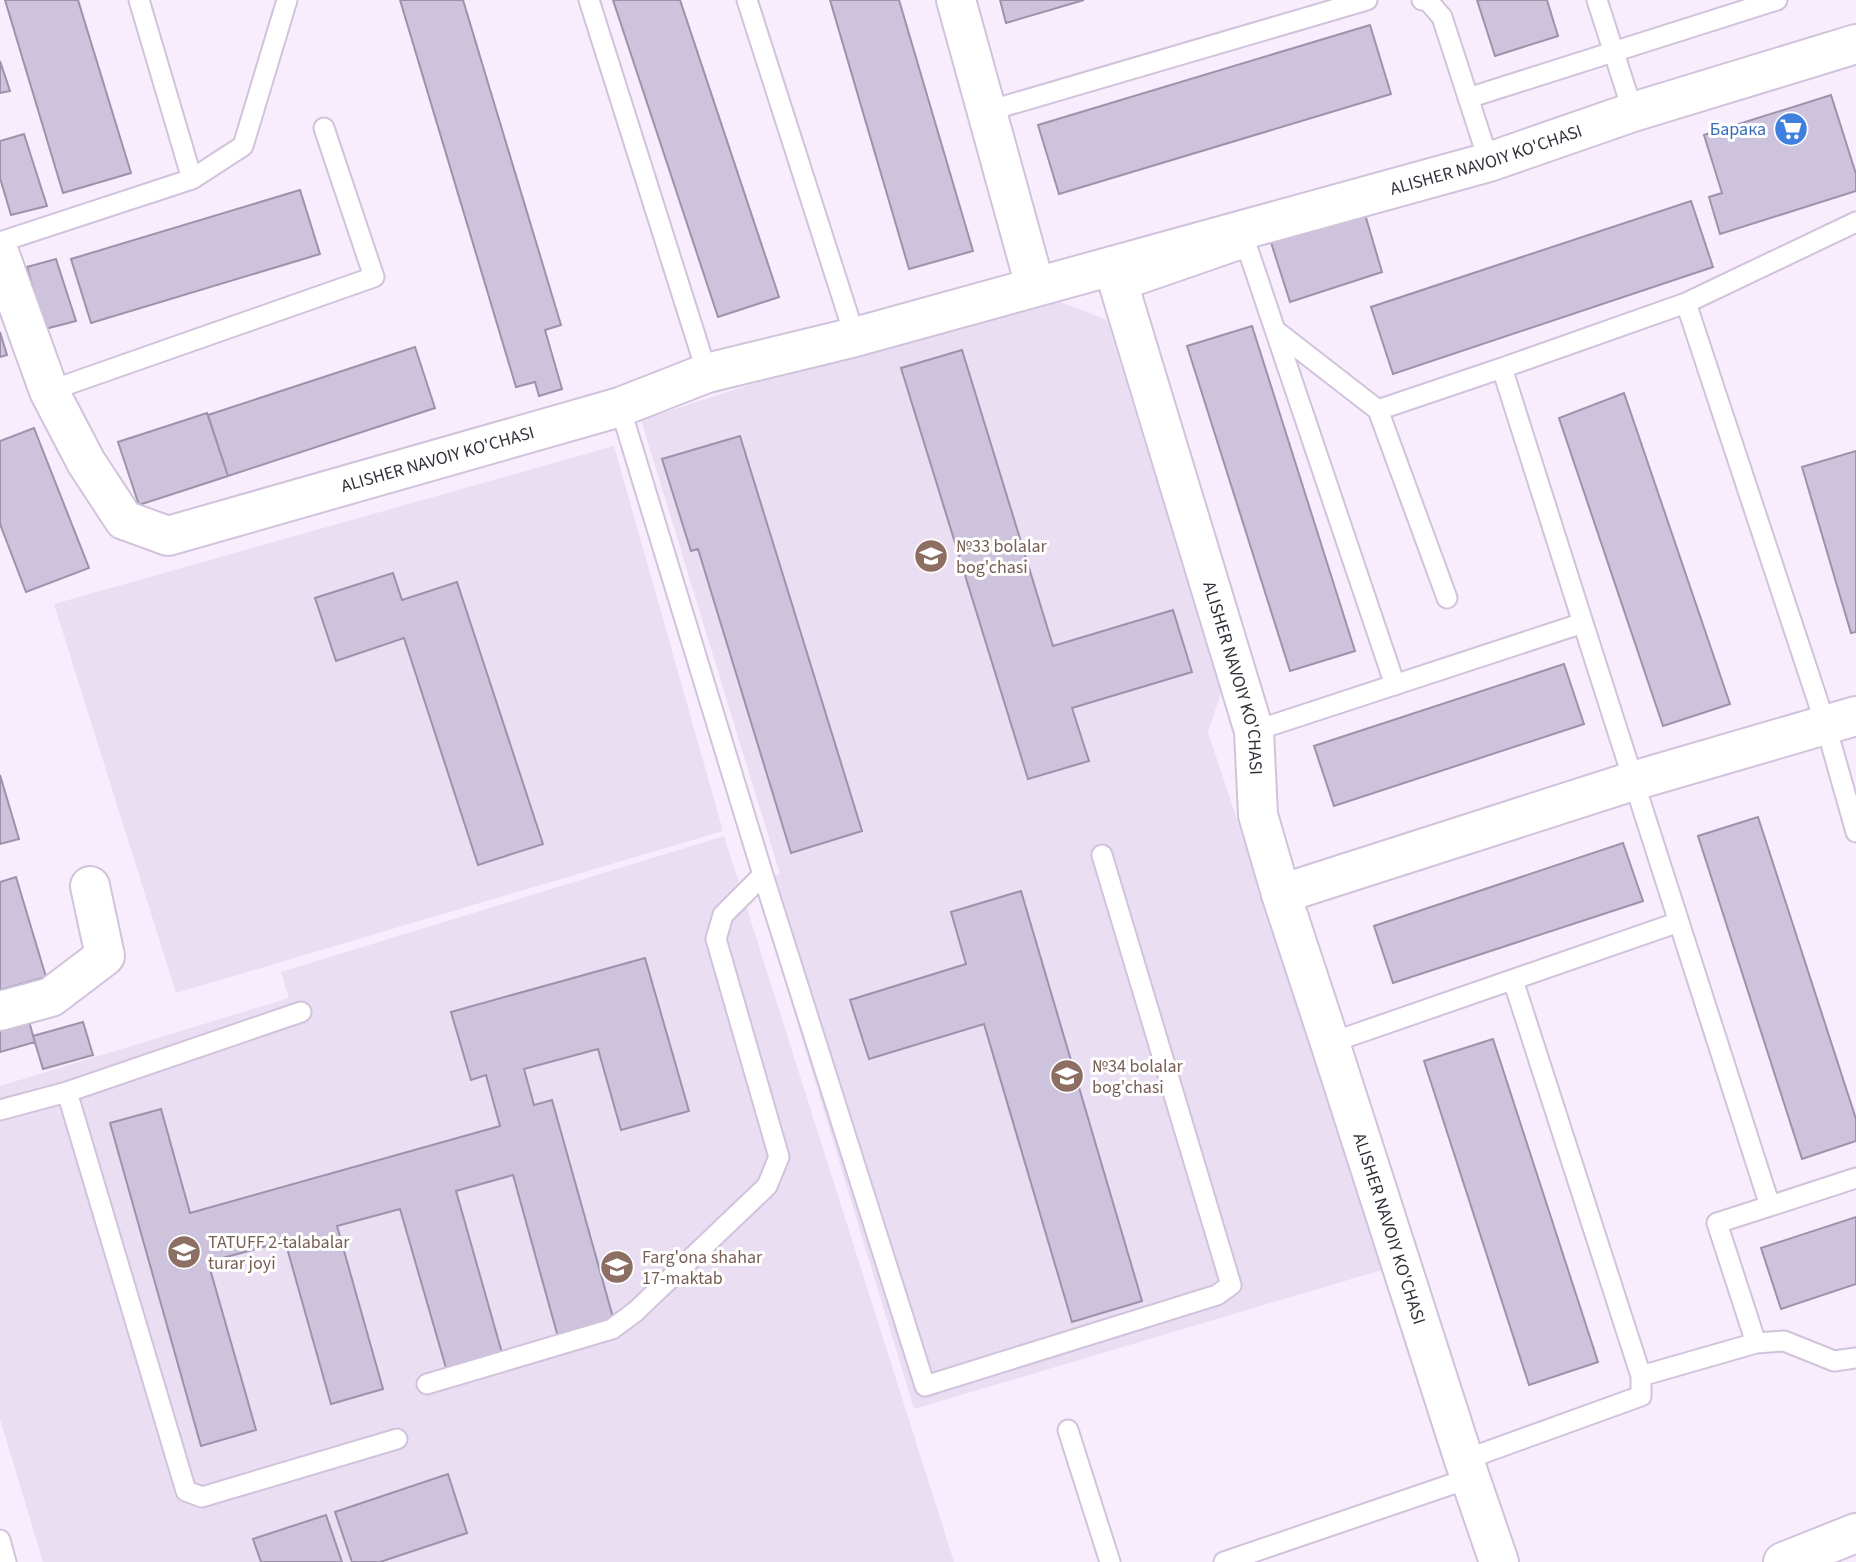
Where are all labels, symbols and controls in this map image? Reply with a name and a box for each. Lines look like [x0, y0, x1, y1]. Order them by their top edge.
supermarket icon: Барака [1772, 110, 1810, 148]
place label: Барака [1710, 117, 1766, 142]
street label: ALISHER NAVOIY KO'CHASI [1387, 119, 1586, 202]
street label: ALISHER NAVOIY KO'CHASI [338, 420, 537, 499]
place label: №33 bolalar bog'chasi [956, 534, 1048, 580]
school or university icon: №33 bolalar bog'chasi [912, 537, 950, 575]
street label: ALISHER NAVOIY KO'CHASI [1196, 578, 1268, 776]
place label: №34 bolalar bog'chasi [1092, 1054, 1184, 1100]
school or university icon: №34 bolalar bog'chasi [1048, 1057, 1086, 1095]
street label: ALISHER NAVOIY KO'CHASI [1347, 1130, 1432, 1328]
place label: TATUFF 2-talabalar turar joyi [208, 1230, 350, 1276]
school or university icon: TATUFF 2-talabalar turar joyi [165, 1233, 203, 1271]
place label: Farg'ona shahar 17-maktab [642, 1245, 763, 1291]
school or university icon: Farg'ona shahar 17-maktab [598, 1248, 636, 1286]

